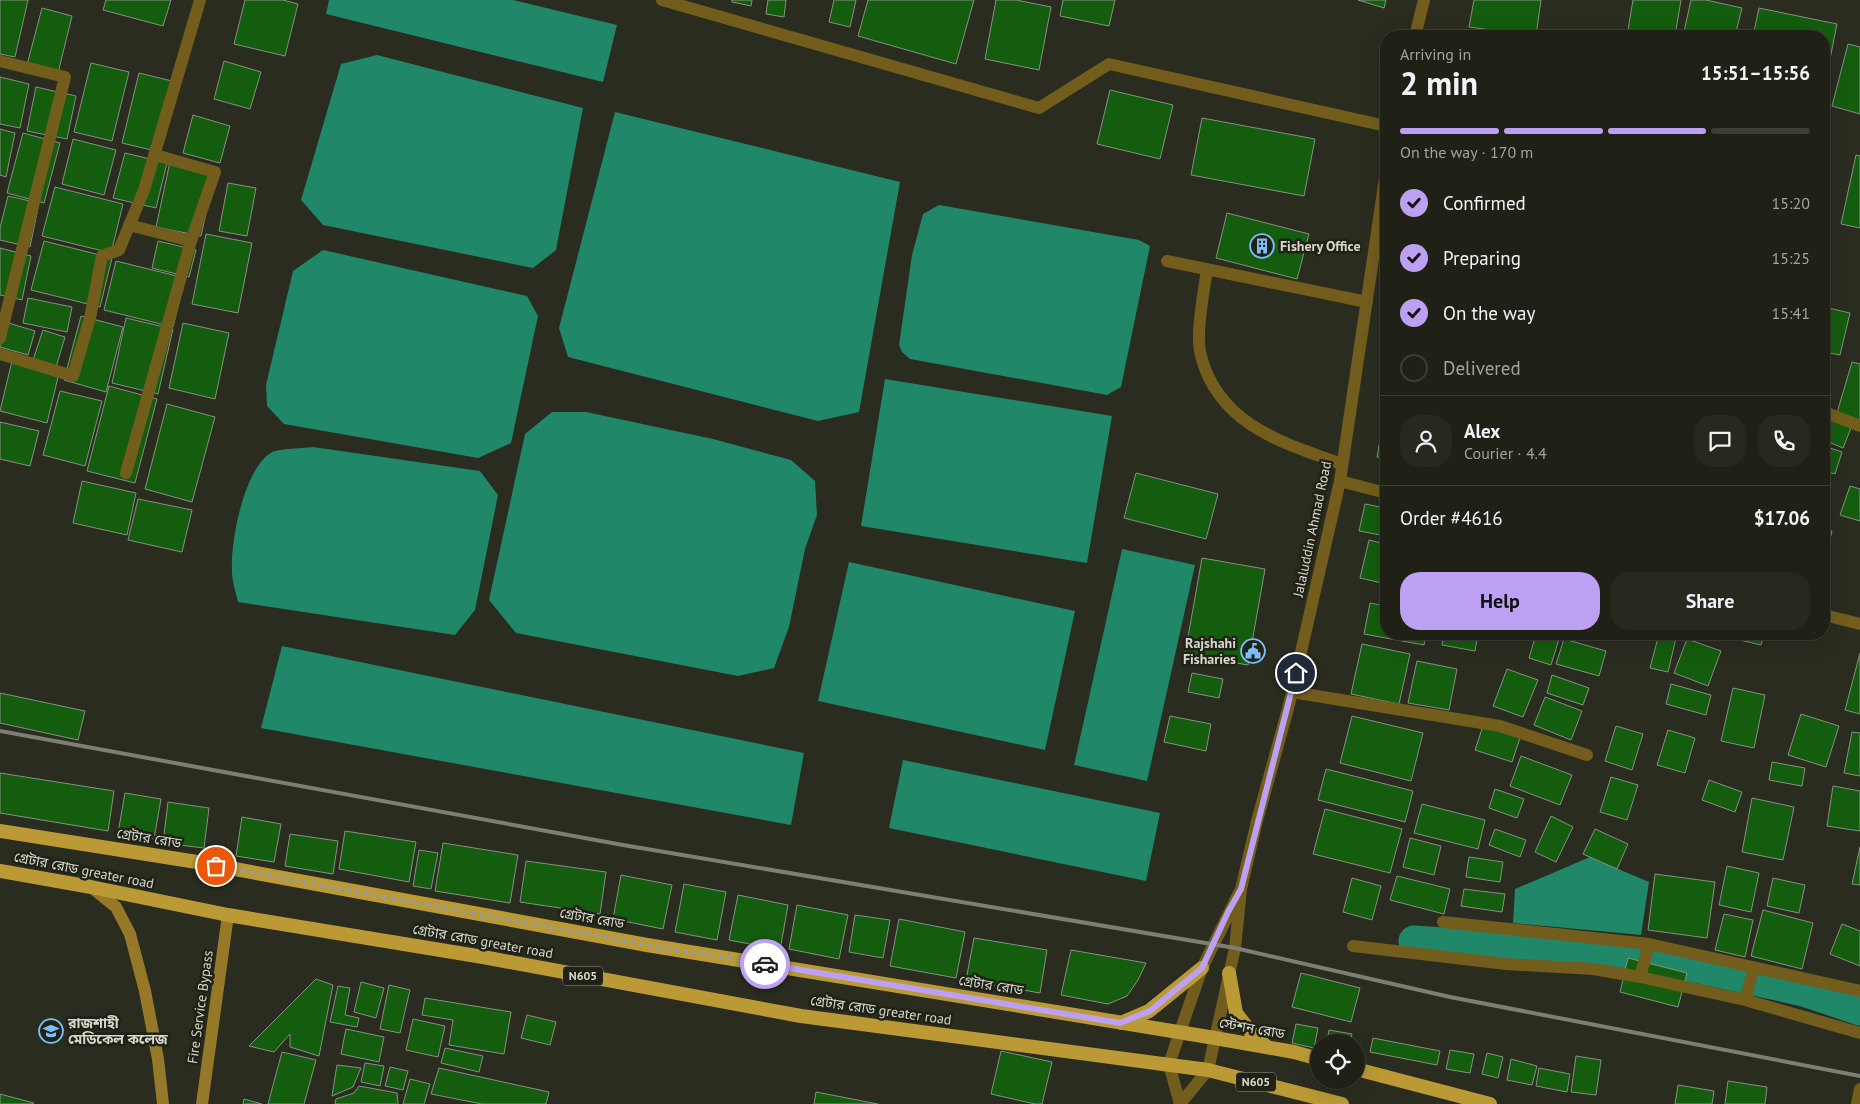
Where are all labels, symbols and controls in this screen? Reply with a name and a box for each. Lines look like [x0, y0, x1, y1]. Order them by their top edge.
text: Arriving in [1400, 44, 1471, 64]
text: 15:51–15:56 [1701, 61, 1810, 85]
text: 2 min [1400, 62, 1478, 104]
text: On the way · 170 m [1400, 142, 1533, 162]
icon: check [1400, 189, 1428, 217]
text: Confirmed [1443, 191, 1526, 215]
text: 15:20 [1772, 193, 1810, 213]
building icon: Fishery Office [1249, 233, 1275, 259]
place label: Fishery Office [1280, 237, 1361, 255]
icon: check [1400, 244, 1428, 272]
text: Preparing [1443, 246, 1521, 270]
text: 15:25 [1772, 248, 1810, 268]
icon: check [1400, 299, 1428, 327]
text: On the way [1443, 301, 1535, 325]
text: 15:41 [1772, 303, 1810, 323]
text: Delivered [1443, 356, 1521, 380]
button: person [1400, 415, 1452, 467]
button: chat [1694, 415, 1746, 467]
button: phone [1758, 415, 1810, 467]
text: Alex [1464, 419, 1500, 443]
text: Courier · 4.4 [1464, 443, 1547, 463]
street label: Jalaluddin Ahmad Road [1289, 459, 1335, 600]
text: Order #4616 [1400, 506, 1503, 530]
text: $17.06 [1754, 506, 1810, 530]
button: Help [1400, 572, 1600, 630]
button: Share [1610, 572, 1810, 630]
place label: Rajshahi Fisharies [1183, 634, 1236, 668]
public building icon: Rajshahi Fisharies [1240, 638, 1266, 664]
pin [1275, 652, 1317, 694]
icon: home [1282, 659, 1310, 687]
street label: গ্রেটার রোড [115, 824, 184, 852]
pin [195, 845, 237, 887]
street label: গ্রেটার রোড greater road [12, 848, 156, 892]
icon: bag [202, 852, 230, 880]
street label: গ্রেটার রোড [558, 903, 627, 933]
street label: গ্রেটার রোড greater road [411, 920, 555, 962]
courier [740, 939, 790, 989]
street label: Fire Service Bypass [183, 949, 217, 1065]
icon: car [751, 950, 779, 978]
road number: N605 [563, 966, 603, 986]
street label: গ্রেটার রোড [957, 971, 1026, 999]
street label: গ্রেটার রোড greater road [809, 991, 953, 1029]
street label: স্টেশন রোড [1218, 1013, 1287, 1043]
place label: রাজশাহী মেডিকেল কলেজ [67, 1014, 168, 1048]
school or university icon: রাজশাহী মেডিকেল কলেজ [38, 1018, 64, 1044]
map controls [1310, 1034, 1365, 1089]
button: locate [1310, 1034, 1365, 1089]
road number: N605 [1236, 1072, 1276, 1092]

